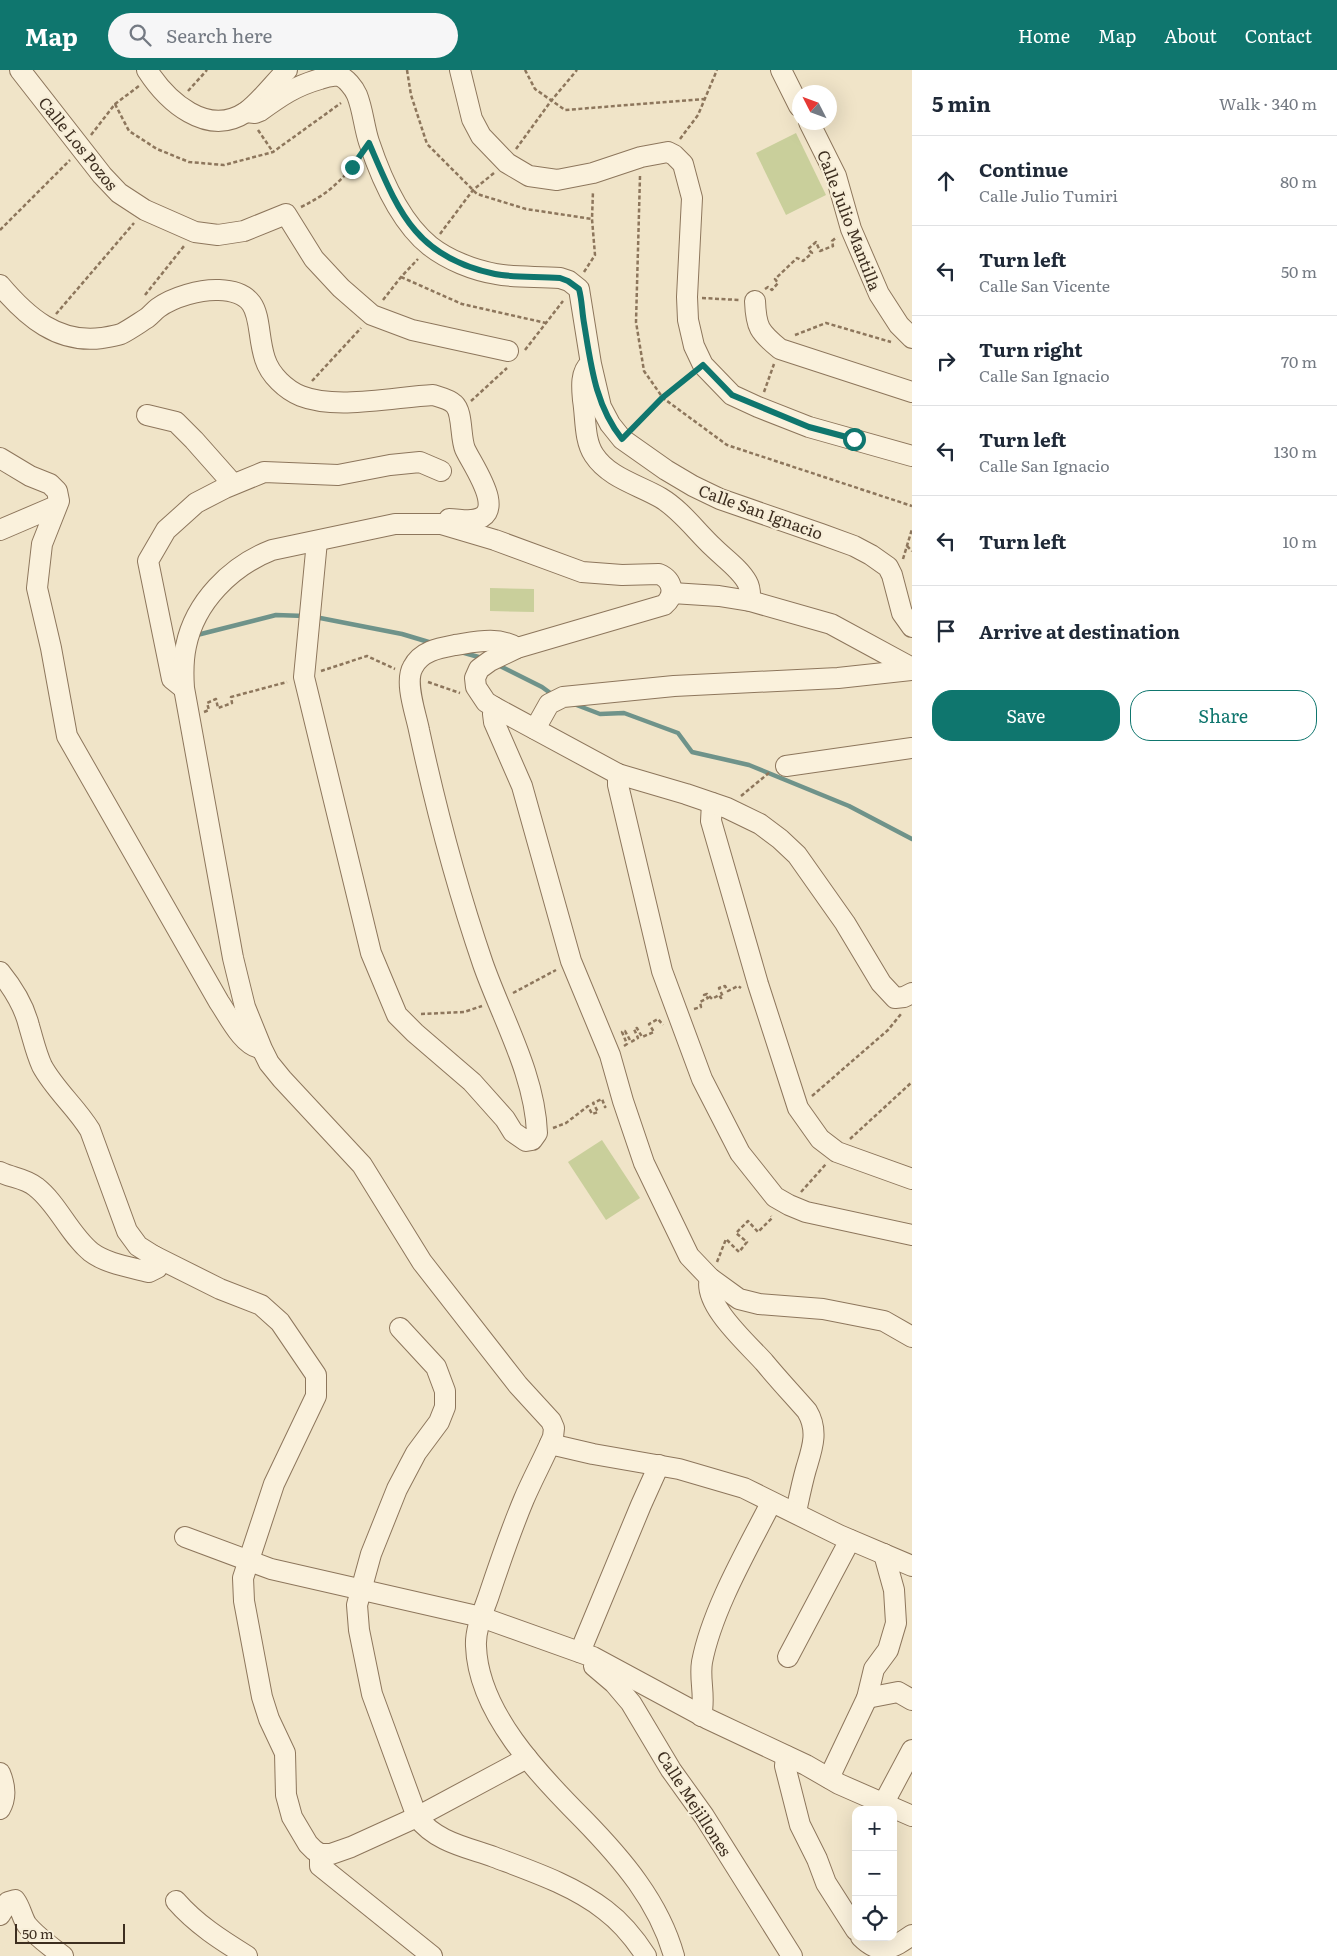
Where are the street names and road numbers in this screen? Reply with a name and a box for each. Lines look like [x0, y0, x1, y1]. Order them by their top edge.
street label: Calle Los Pozos [34, 91, 124, 195]
street label: Calle Julio Mantilla [812, 146, 888, 294]
street label: Calle San Ignacio [696, 477, 826, 545]
street label: Calle Mejillones [652, 1745, 738, 1861]

